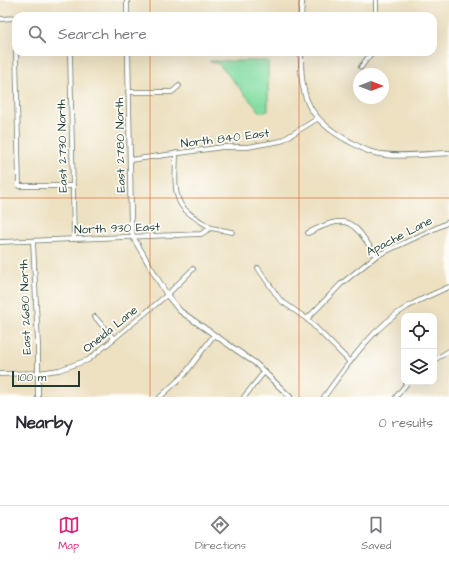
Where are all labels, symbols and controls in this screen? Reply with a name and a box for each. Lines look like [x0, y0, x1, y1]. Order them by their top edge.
search box [12, 12, 437, 56]
icon: search [26, 23, 48, 45]
text: Search here [58, 24, 147, 45]
north arrow [353, 68, 389, 104]
street label: East 2780 North [111, 97, 130, 193]
street label: East 2730 North [53, 99, 72, 193]
street label: North 840 East [180, 125, 270, 152]
street label: Apache Lane [363, 212, 436, 260]
street label: North 930 East [74, 219, 160, 238]
street label: East 2680 North [15, 259, 36, 355]
street label: Oneida Lane [79, 302, 142, 357]
map controls [401, 313, 437, 385]
button: locate [401, 313, 437, 349]
button: layers [401, 349, 437, 385]
scale bar [12, 369, 80, 388]
text: 100 m [18, 370, 46, 385]
text: Nearby [16, 411, 73, 435]
text: 0 results [378, 414, 433, 432]
tab: Map [58, 514, 80, 553]
tab: Directions [195, 514, 246, 553]
tab: Saved [361, 514, 391, 553]

